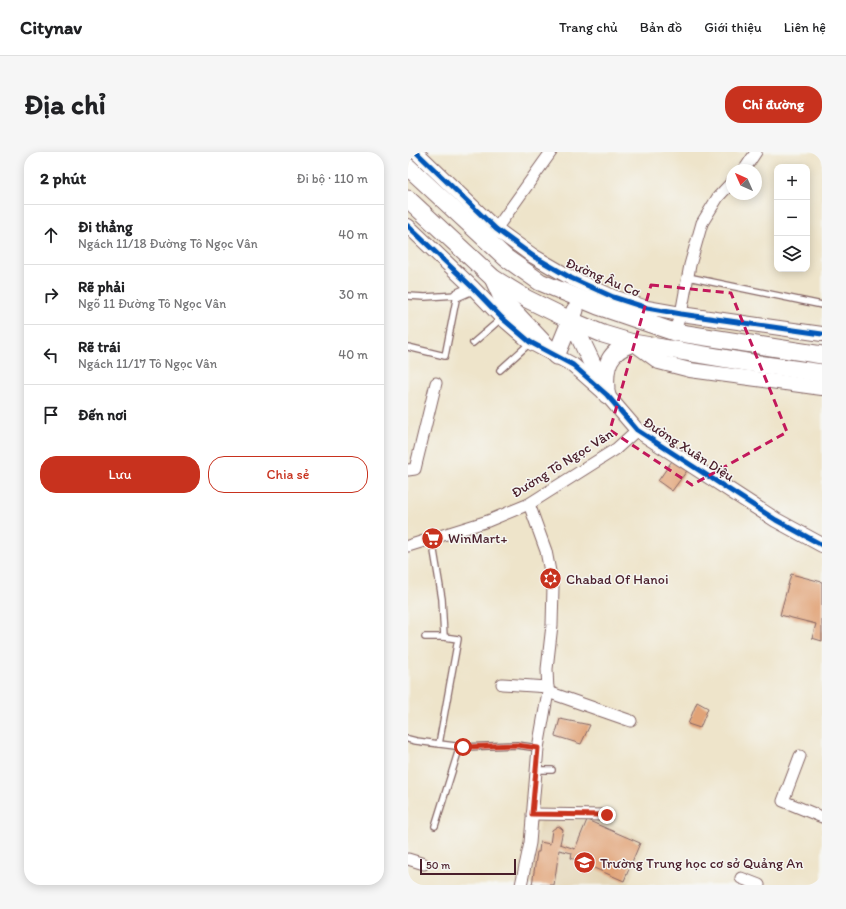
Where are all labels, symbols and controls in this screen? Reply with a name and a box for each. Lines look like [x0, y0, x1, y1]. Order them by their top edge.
text: Citynav [20, 16, 82, 39]
text: Trang chủ [559, 19, 618, 36]
text: Bản đồ [640, 19, 682, 36]
text: Giới thiệu [704, 19, 762, 36]
text: Liên hệ [784, 19, 826, 36]
button: Chỉ đường [725, 86, 822, 123]
text: Địa chỉ [24, 87, 106, 121]
north arrow [726, 164, 762, 200]
map controls [774, 164, 810, 272]
button: + [774, 164, 810, 200]
text: 2 phút [40, 168, 86, 188]
text: Đi bộ · 110 m [297, 171, 368, 186]
button: − [774, 200, 810, 236]
text: Đi thẳng [78, 218, 133, 236]
icon: ahead [40, 224, 62, 246]
text: 40 m [338, 227, 368, 242]
text: Ngách 11/18 Đường Tô Ngọc Vân [78, 236, 258, 251]
button: layers [774, 236, 810, 272]
street label: Đường Âu Cơ [563, 254, 643, 301]
text: Rẽ phải [78, 278, 125, 296]
icon: right [40, 284, 62, 306]
text: 30 m [339, 287, 368, 302]
text: Ngõ 11 Đường Tô Ngọc Vân [78, 296, 226, 311]
text: Rẽ trái [78, 338, 121, 356]
icon: left [40, 344, 62, 366]
text: 40 m [338, 347, 368, 362]
text: Ngách 11/17 Tô Ngọc Vân [78, 356, 217, 371]
icon: arrive [40, 404, 62, 426]
text: Đến nơi [78, 406, 127, 424]
street label: Đường Xuân Diệu [640, 414, 738, 485]
street label: Đường Tô Ngọc Vân [508, 425, 617, 501]
button: Lưu [40, 456, 200, 493]
button: Chia sẻ [208, 456, 368, 493]
supermarket icon: WinMart+ [420, 525, 446, 551]
place label: WinMart+ [448, 530, 508, 547]
synagogue icon: Chabad Of Hanoi [537, 566, 563, 592]
place label: Chabad Of Hanoi [566, 571, 668, 588]
route start [454, 738, 472, 756]
route end [598, 806, 616, 824]
school or university icon: Trường Trung học cơ sở Quảng An [571, 850, 597, 876]
place label: Trường Trung học cơ sở Quảng An [600, 855, 803, 872]
scale bar [420, 857, 516, 876]
text: 50 m [426, 859, 450, 872]

